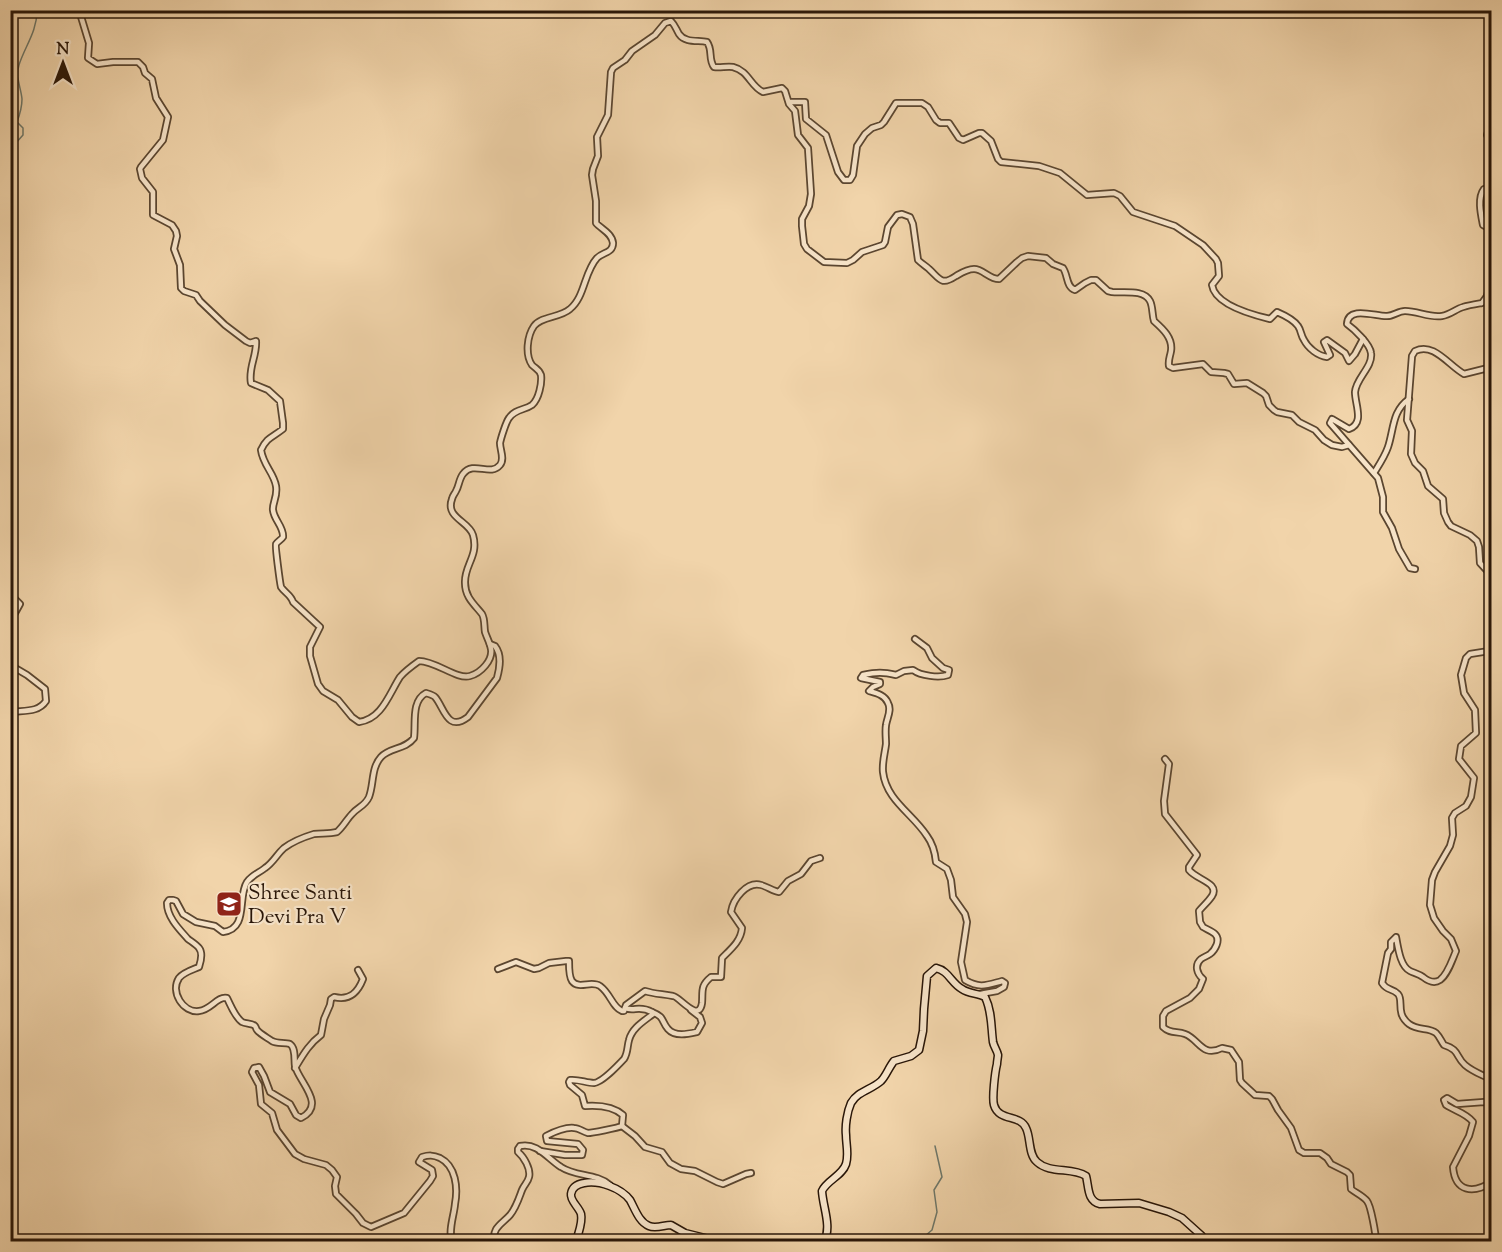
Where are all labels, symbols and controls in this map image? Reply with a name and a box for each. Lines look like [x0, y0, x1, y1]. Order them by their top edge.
north arrow [33, 33, 93, 93]
text: N [57, 39, 70, 62]
place label: Shree Santi Devi Pra V [248, 879, 352, 933]
school or university icon: Shree Santi Devi Pra V [214, 889, 244, 919]

